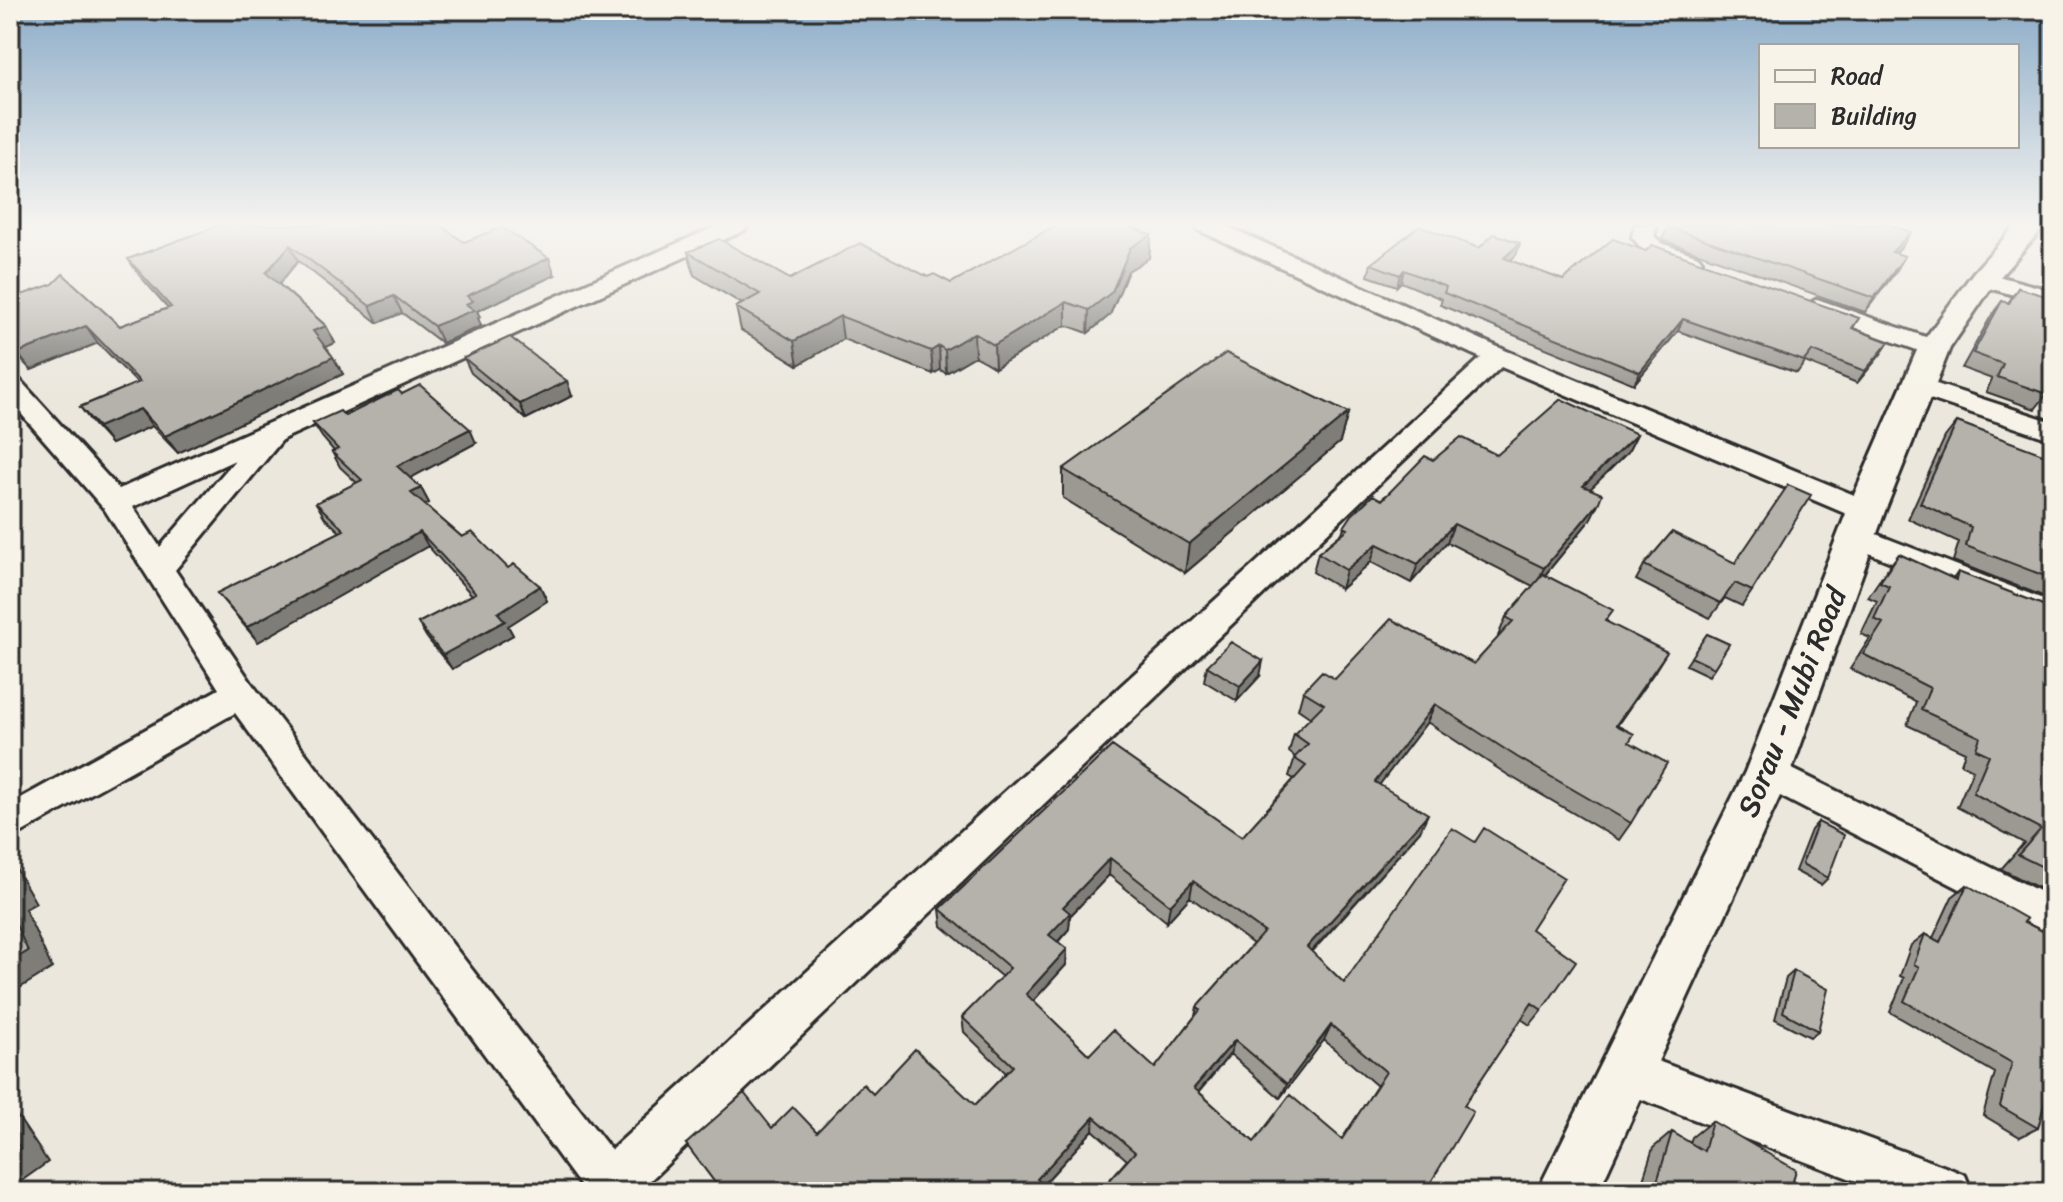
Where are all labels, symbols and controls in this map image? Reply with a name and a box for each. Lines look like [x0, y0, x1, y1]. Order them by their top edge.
legend [1759, 44, 2019, 148]
text: Road [1831, 55, 1885, 97]
text: Building [1831, 95, 1917, 137]
street label: Sorau - Mubi Road [1721, 577, 1864, 825]

